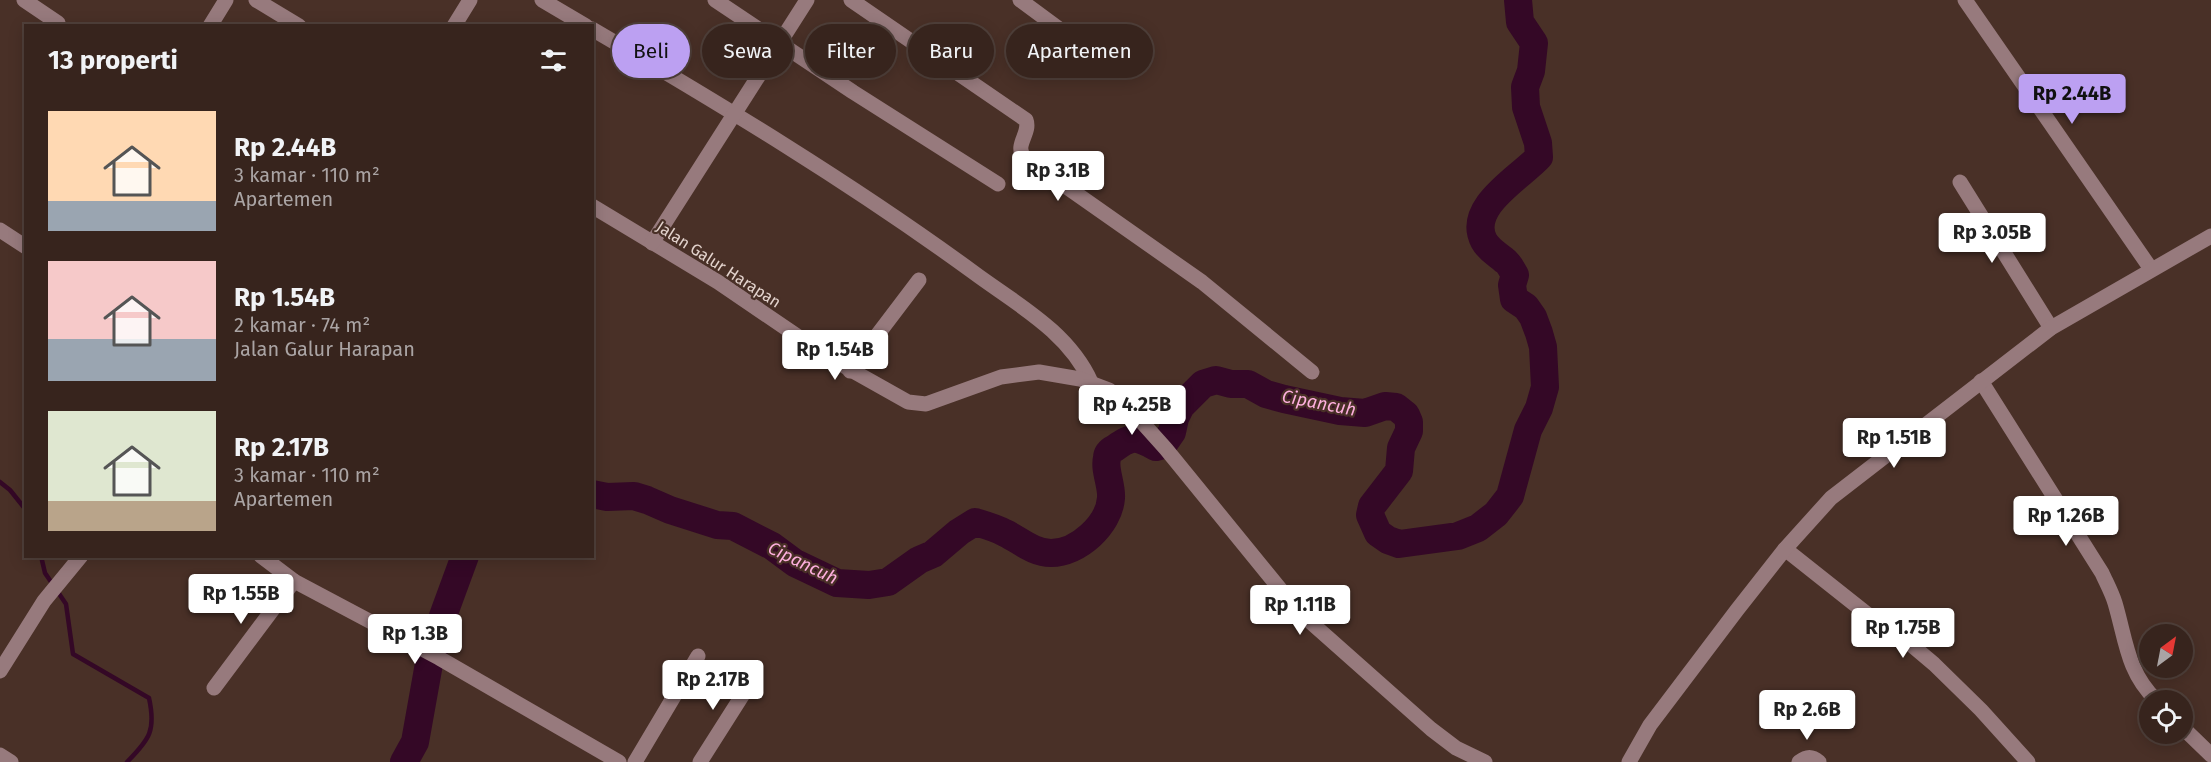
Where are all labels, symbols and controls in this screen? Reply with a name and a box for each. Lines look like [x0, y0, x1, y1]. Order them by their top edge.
chip: Beli [612, 24, 690, 78]
chip: Sewa [702, 24, 793, 78]
chip: Filter [805, 24, 896, 78]
chip: Baru [908, 24, 994, 78]
chip: Apartemen [1006, 24, 1153, 78]
icon: filters [537, 44, 570, 77]
text: 13 properti [48, 45, 178, 76]
pin: Rp 2.44B [2010, 74, 2134, 125]
text: Rp 2.44B [2033, 81, 2111, 105]
text: Rp 2.44B [234, 132, 336, 163]
icon: home [96, 135, 168, 207]
pin: Rp 3.1B [1003, 151, 1113, 202]
text: Rp 3.1B [1026, 158, 1090, 182]
text: 3 kamar · 110 m² [234, 163, 380, 187]
text: Apartemen [234, 187, 333, 211]
pin: Rp 3.05B [1930, 213, 2054, 264]
street label: Jalan Galur Harapan [653, 217, 785, 312]
text: Rp 3.05B [1953, 220, 2031, 244]
text: Rp 1.54B [234, 282, 335, 313]
icon: home [96, 285, 168, 357]
text: 2 kamar · 74 m² [234, 313, 370, 337]
pin: Rp 1.54B [773, 330, 897, 381]
text: Jalan Galur Harapan [234, 337, 415, 361]
text: Rp 1.54B [796, 337, 874, 361]
pin: Rp 4.25B [1070, 385, 1194, 436]
water label: Cipancuh [1280, 385, 1358, 421]
text: Rp 4.25B [1093, 392, 1171, 416]
pin: Rp 1.51B [1832, 418, 1956, 469]
text: Rp 1.51B [1857, 425, 1931, 449]
text: Rp 2.17B [234, 432, 329, 463]
icon: home [96, 435, 168, 507]
text: 3 kamar · 110 m² [234, 463, 380, 487]
text: Apartemen [234, 487, 333, 511]
pin: Rp 1.26B [2004, 496, 2128, 547]
text: Rp 1.26B [2027, 503, 2105, 527]
water label: Cipancuh [764, 537, 842, 589]
pin: Rp 1.55B [179, 574, 303, 625]
text: Rp 1.55B [203, 581, 279, 605]
pin: Rp 1.11B [1238, 585, 1362, 636]
text: Rp 1.11B [1264, 592, 1336, 616]
pin: Rp 1.75B [1841, 608, 1965, 659]
pin: Rp 1.3B [360, 614, 470, 665]
text: Rp 1.75B [1865, 615, 1941, 639]
text: Rp 1.3B [382, 621, 448, 645]
north arrow [2139, 624, 2193, 678]
map controls [2139, 624, 2193, 744]
pin: Rp 2.17B [651, 660, 775, 711]
text: Rp 2.17B [676, 667, 750, 691]
pin: Rp 2.6B [1752, 690, 1862, 741]
button: locate [2139, 690, 2193, 744]
text: Rp 2.6B [1773, 697, 1841, 721]

